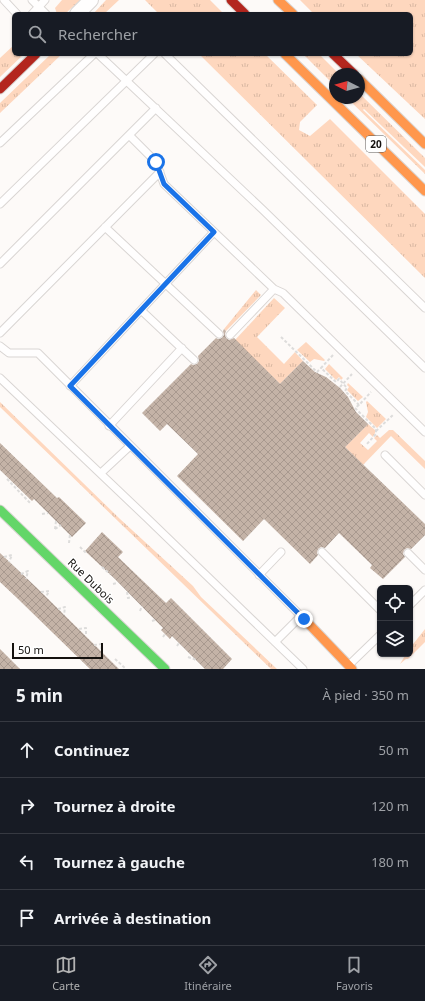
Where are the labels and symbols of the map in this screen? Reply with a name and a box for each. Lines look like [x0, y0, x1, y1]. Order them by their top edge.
north arrow [329, 68, 365, 104]
road number: 20 [366, 136, 386, 152]
route start [147, 153, 165, 171]
street label: Rue Dubois [65, 555, 118, 607]
route end [295, 610, 313, 628]
scale bar [12, 641, 103, 660]

